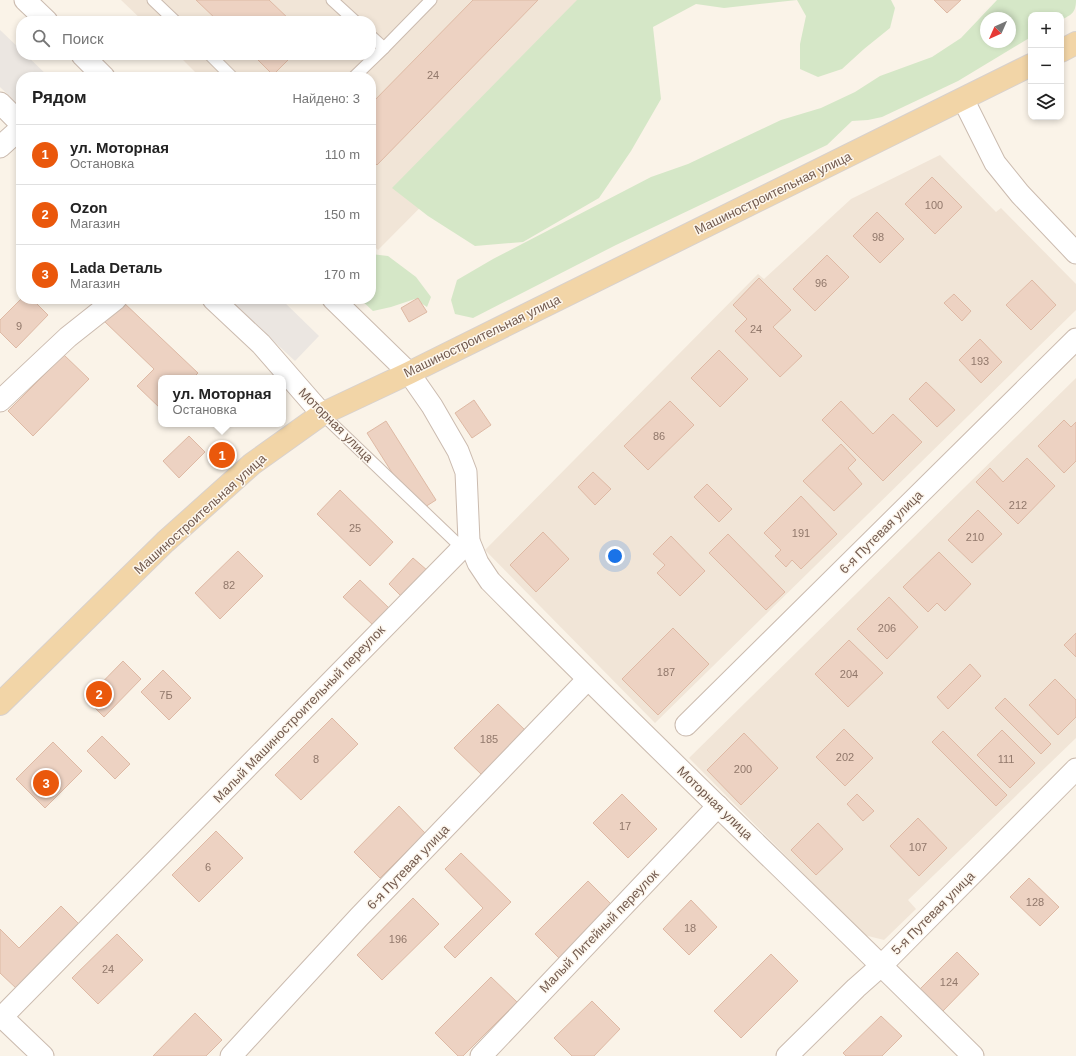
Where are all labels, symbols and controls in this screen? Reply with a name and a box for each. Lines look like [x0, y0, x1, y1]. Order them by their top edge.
north arrow [980, 12, 1016, 48]
map controls [1028, 12, 1064, 120]
button: + [1028, 12, 1064, 48]
search box [16, 16, 376, 60]
icon: search [30, 27, 52, 49]
text: Поиск [62, 30, 104, 47]
button: − [1028, 48, 1064, 84]
house number: 24 [427, 69, 439, 81]
button: layers [1028, 84, 1064, 120]
text: Рядом [32, 88, 87, 107]
text: Найдено: 3 [292, 91, 360, 106]
text: ул. Моторная [70, 139, 169, 156]
text: 1 [41, 147, 49, 162]
text: 110 m [325, 147, 360, 162]
street label: Машиностроительная улица [692, 148, 854, 237]
text: Остановка [70, 156, 134, 171]
text: Ozon [70, 199, 108, 216]
house number: 100 [925, 199, 943, 211]
text: 2 [41, 207, 49, 222]
text: 150 m [324, 207, 360, 222]
text: Магазин [70, 216, 120, 231]
house number: 98 [872, 231, 884, 243]
text: Lada Dеталь [70, 259, 163, 276]
text: 3 [41, 267, 49, 282]
text: 170 m [324, 267, 360, 282]
text: Магазин [70, 276, 120, 291]
house number: 96 [815, 277, 827, 289]
street label: Машиностроительная улица [401, 291, 563, 380]
house number: 9 [16, 320, 22, 332]
house number: 24 [750, 323, 762, 335]
house number: 193 [971, 355, 989, 367]
popup [158, 375, 286, 427]
text: ул. Моторная [173, 385, 271, 402]
street label: Моторная улица [296, 385, 377, 466]
text: Остановка [173, 402, 237, 417]
house number: 86 [653, 430, 665, 442]
pin: 1 [209, 440, 235, 470]
street label: Машиностроительная улица [131, 450, 270, 577]
street label: 6-я Путевая улица [836, 487, 926, 577]
house number: 212 [1009, 499, 1027, 511]
house number: 25 [349, 522, 361, 534]
house number: 191 [792, 527, 810, 539]
house number: 210 [966, 531, 984, 543]
your location [605, 546, 625, 566]
house number: 82 [223, 579, 235, 591]
street label: Малый Машиностроительный переулок [210, 622, 388, 806]
house number: 206 [878, 622, 896, 634]
house number: 187 [657, 666, 675, 678]
house number: 204 [840, 668, 858, 680]
pin: 2 [86, 679, 112, 709]
house number: 7Б [159, 689, 173, 701]
house number: 185 [480, 733, 498, 745]
house number: 202 [836, 751, 854, 763]
house number: 8 [313, 753, 319, 765]
house number: 111 [998, 753, 1014, 765]
street label: Моторная улица [674, 763, 756, 843]
house number: 200 [734, 763, 752, 775]
pin: 3 [33, 768, 59, 798]
house number: 17 [619, 820, 631, 832]
street label: 6-я Путевая улица [364, 821, 453, 912]
house number: 107 [909, 841, 927, 853]
house number: 6 [205, 861, 211, 873]
street label: Малый Литейный переулок [536, 866, 662, 996]
street label: 5-я Путевая улица [888, 868, 978, 958]
house number: 128 [1026, 896, 1044, 908]
house number: 18 [684, 922, 696, 934]
house number: 196 [389, 933, 407, 945]
house number: 24 [102, 963, 114, 975]
house number: 124 [940, 976, 958, 988]

